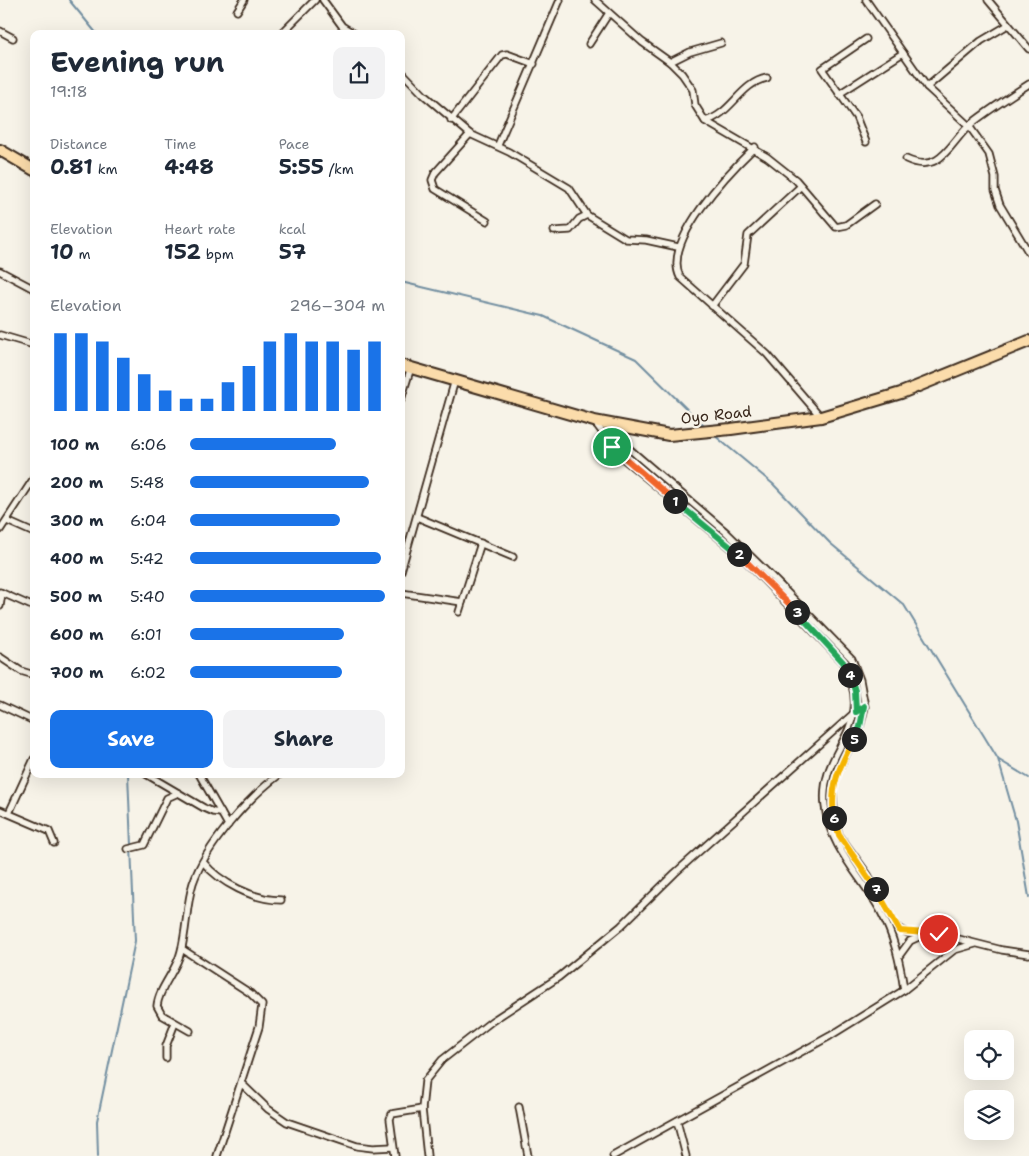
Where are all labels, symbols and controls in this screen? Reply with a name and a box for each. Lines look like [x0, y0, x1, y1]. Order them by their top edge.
text: Evening run [50, 43, 225, 81]
button: share [333, 47, 385, 99]
text: 19:18 [50, 81, 88, 102]
text: Distance [50, 135, 107, 153]
text: Time [164, 135, 196, 153]
text: Pace [279, 135, 309, 153]
text: 0.81 [50, 153, 93, 181]
text: 4:48 [164, 153, 214, 181]
text: 5:55 [279, 153, 324, 181]
text: km [93, 160, 117, 178]
text: /km [324, 160, 354, 178]
text: Elevation [50, 220, 113, 238]
text: Heart rate [164, 220, 236, 238]
text: kcal [279, 220, 306, 238]
text: 10 [50, 238, 74, 266]
text: 152 [164, 238, 201, 266]
text: 57 [279, 238, 306, 266]
text: m [74, 245, 90, 263]
text: bpm [201, 245, 234, 263]
text: Elevation [50, 295, 122, 316]
text: 296–304 m [289, 295, 385, 316]
street label: Oyo Road [680, 401, 753, 429]
pin [591, 426, 633, 468]
icon: arrive [598, 433, 626, 461]
text: 100 m [50, 434, 99, 455]
text: 6:06 [130, 434, 167, 455]
text: 200 m [50, 472, 103, 493]
text: 5:48 [130, 472, 165, 493]
pin: 1 [662, 488, 688, 514]
text: 1 [672, 492, 679, 510]
text: 300 m [50, 510, 104, 531]
text: 6:04 [130, 510, 166, 531]
pin: 2 [726, 542, 752, 566]
text: 2 [735, 545, 744, 563]
text: 400 m [50, 548, 104, 569]
text: 5:42 [130, 548, 164, 569]
text: 500 m [50, 586, 102, 607]
text: 5:40 [130, 586, 165, 607]
pin: 3 [784, 600, 810, 624]
text: 3 [793, 603, 802, 621]
text: 600 m [50, 624, 104, 645]
text: 6:01 [130, 624, 162, 645]
text: 700 m [50, 662, 104, 683]
text: 6:02 [130, 662, 166, 683]
pin: 4 [838, 662, 862, 688]
text: 4 [846, 666, 855, 684]
button: Save [50, 710, 213, 768]
button: Share [223, 710, 385, 768]
pin: 5 [842, 726, 866, 752]
text: 5 [850, 730, 859, 748]
pin: 6 [822, 806, 846, 830]
text: 6 [830, 809, 839, 827]
pin: 7 [864, 876, 888, 902]
text: 7 [872, 880, 881, 898]
pin [918, 913, 960, 955]
icon: check [925, 920, 953, 948]
map controls [964, 1030, 1014, 1140]
button: locate [964, 1030, 1014, 1080]
button: layers [964, 1090, 1014, 1140]

